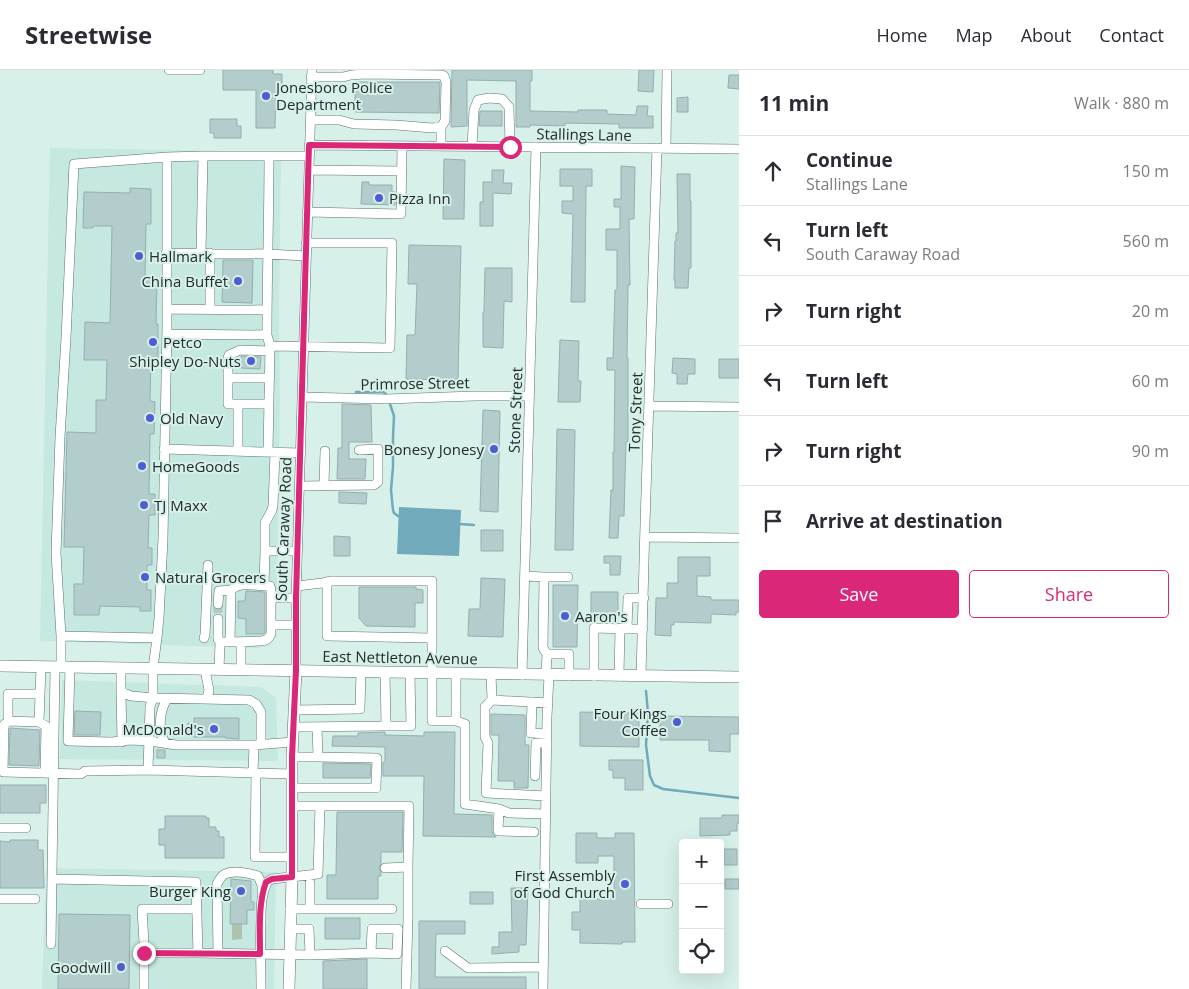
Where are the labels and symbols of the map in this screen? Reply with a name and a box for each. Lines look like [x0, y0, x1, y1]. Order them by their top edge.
place label: Jonesboro Police Department [274, 77, 392, 114]
marker: Jonesboro Police Department [260, 90, 272, 102]
street label: Stallings Lane [536, 123, 632, 145]
route start [499, 136, 522, 159]
place label: Pizza Inn [389, 188, 451, 208]
marker: Pizza Inn [373, 192, 385, 204]
place label: Hallmark [149, 246, 212, 266]
marker: Hallmark [133, 250, 145, 262]
place label: China Buffet [141, 271, 228, 291]
marker: China Buffet [232, 275, 244, 287]
place label: Petco [163, 332, 202, 352]
marker: Petco [147, 336, 159, 348]
place label: Shipley Do-Nuts [129, 351, 241, 371]
marker: Shipley Do-Nuts [245, 355, 257, 367]
street label: Stone Street [504, 367, 526, 453]
street label: Primrose Street [360, 372, 470, 394]
street label: Tony Street [624, 372, 646, 452]
place label: Old Navy [160, 408, 224, 428]
marker: Old Navy [144, 412, 156, 424]
place label: Bonesy Jonesy [384, 439, 484, 459]
marker: Bonesy Jonesy [488, 443, 500, 455]
place label: HomeGoods [152, 456, 240, 476]
street label: South Caraway Road [270, 457, 296, 601]
marker: HomeGoods [136, 460, 148, 472]
place label: TJ Maxx [154, 495, 208, 515]
marker: TJ Maxx [138, 499, 150, 511]
place label: Natural Grocers [155, 567, 266, 587]
marker: Natural Grocers [139, 571, 151, 583]
place label: Aaron's [575, 606, 628, 626]
marker: Aaron's [559, 610, 571, 622]
street label: East Nettleton Avenue [322, 646, 478, 668]
place label: Four Kings Coffee [594, 703, 667, 740]
marker: Four Kings Coffee [671, 716, 683, 728]
place label: McDonald's [122, 719, 204, 739]
marker: McDonald's [208, 723, 220, 735]
place label: First Assembly of God Church [514, 865, 615, 902]
marker: First Assembly of God Church [619, 878, 631, 890]
place label: Burger King [149, 881, 231, 901]
marker: Burger King [235, 885, 247, 897]
route end [133, 942, 156, 965]
place label: Goodwill [50, 957, 111, 977]
marker: Goodwill [115, 961, 127, 973]

